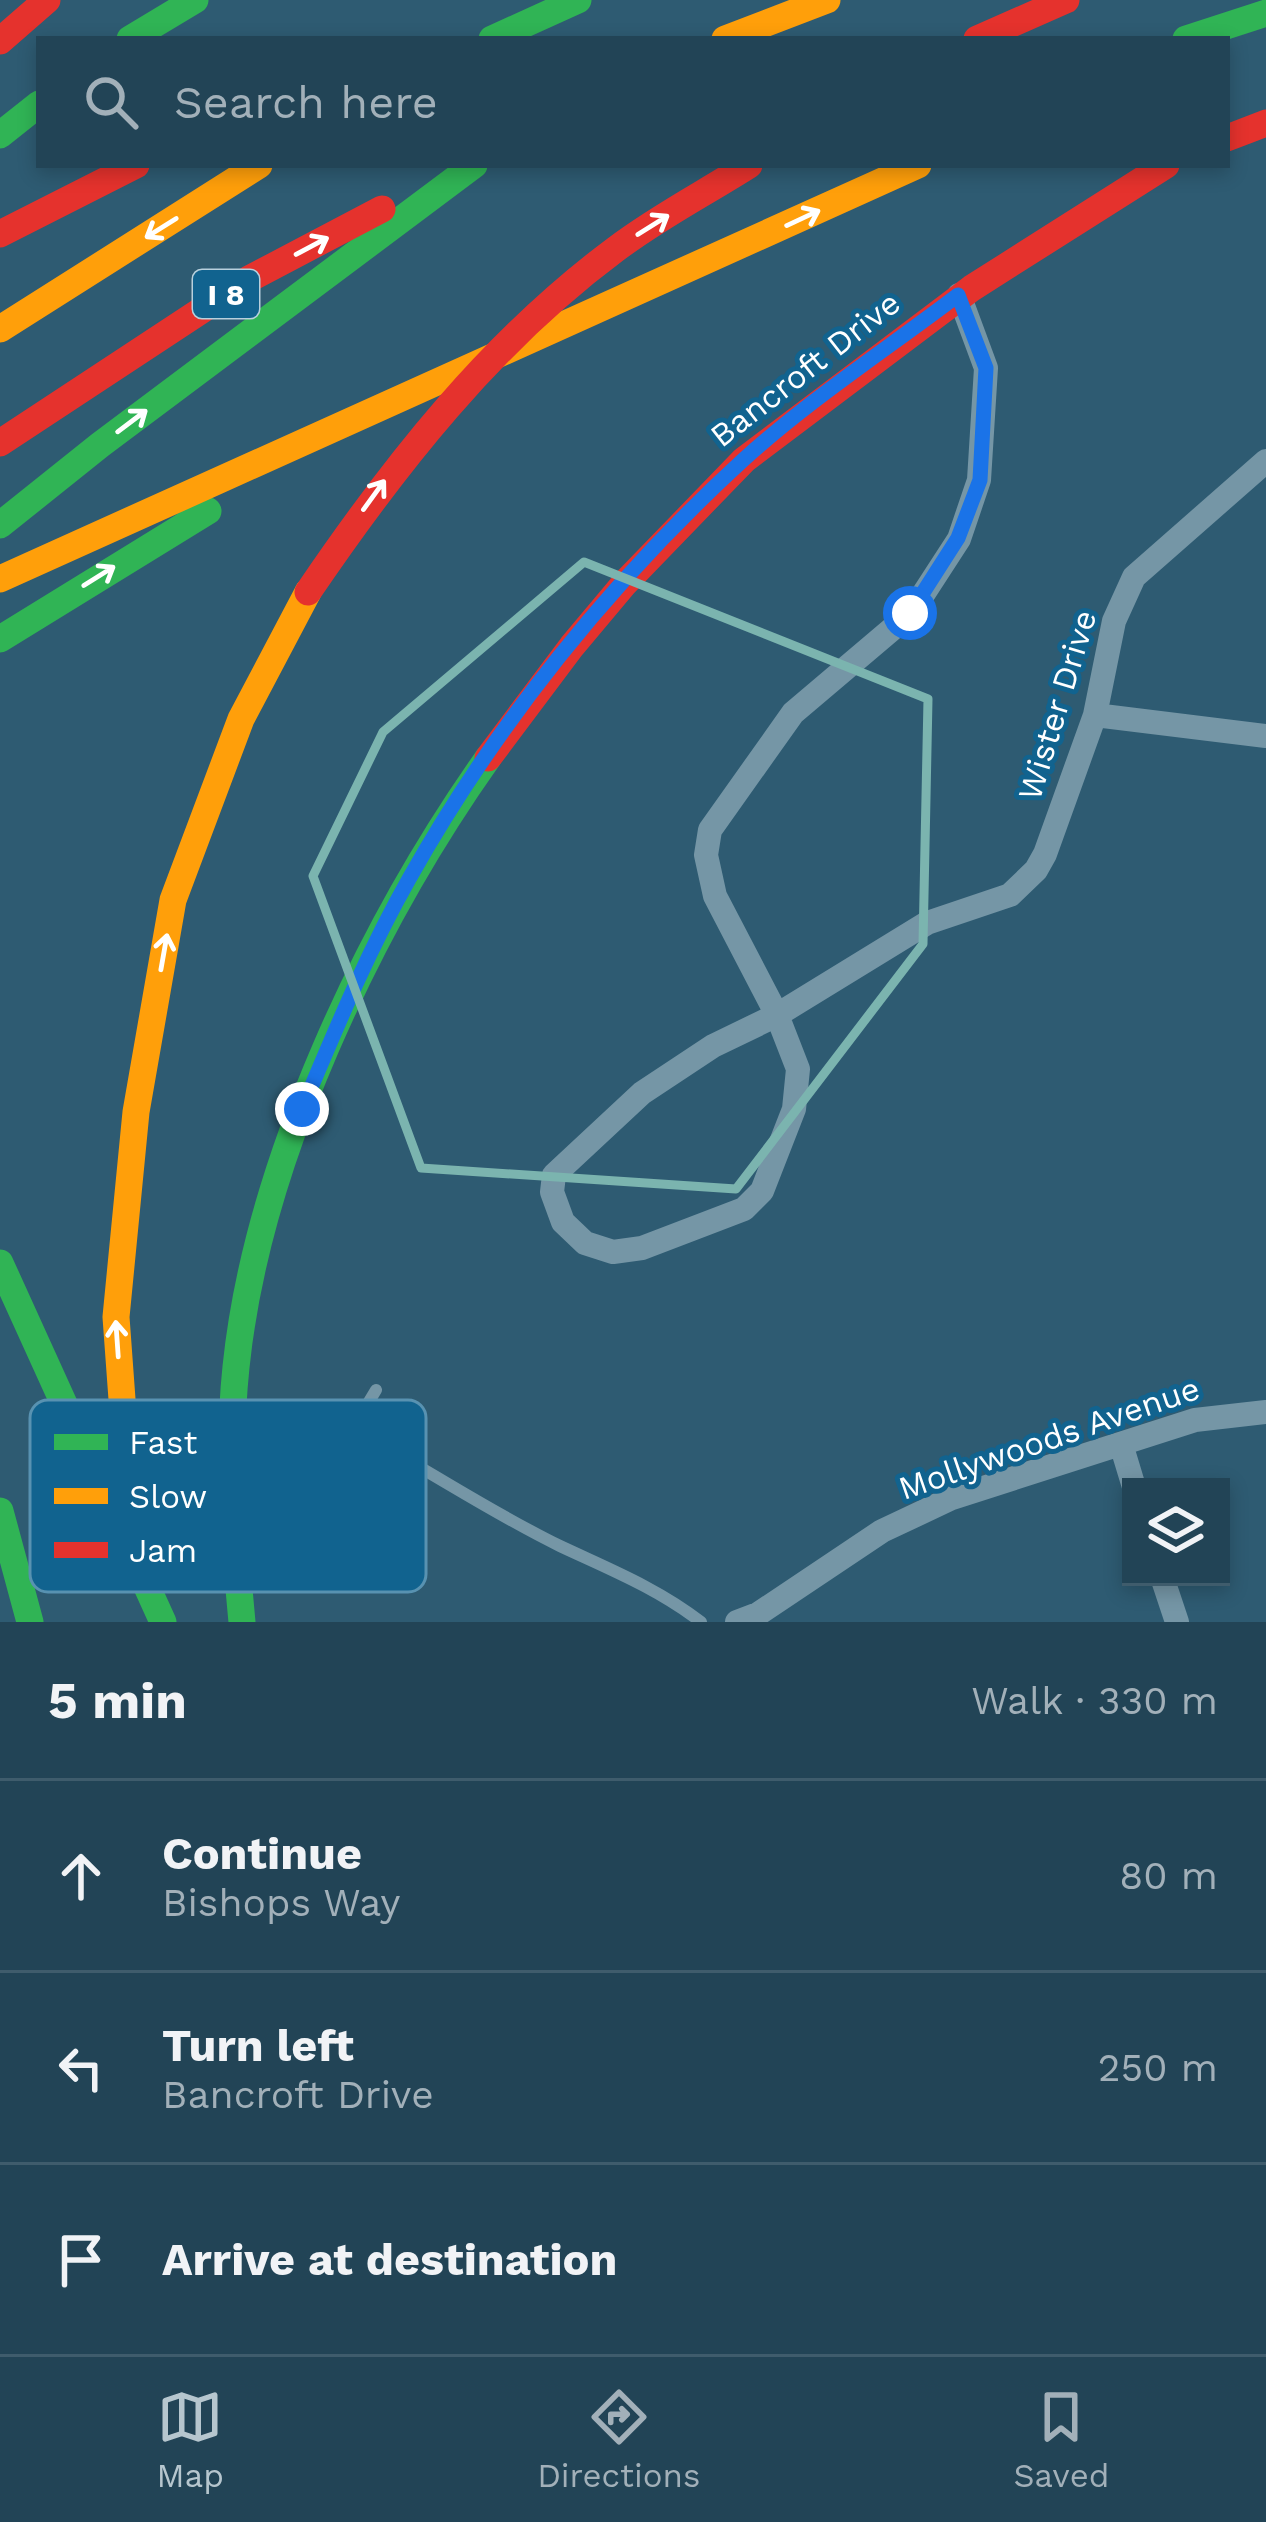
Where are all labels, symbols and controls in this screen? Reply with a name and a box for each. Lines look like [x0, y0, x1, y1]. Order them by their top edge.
search box [36, 36, 1230, 168]
icon: search [78, 69, 144, 135]
text: Search here [174, 76, 438, 129]
one-way arrow [784, 206, 820, 228]
one-way arrow [635, 213, 669, 237]
one-way arrow [144, 215, 178, 240]
one-way arrow [293, 234, 328, 257]
road number: I 8 [193, 270, 259, 318]
street label: Bancroft Drive [702, 283, 908, 455]
one-way arrow [115, 408, 148, 434]
one-way arrow [361, 479, 386, 512]
one-way arrow [81, 564, 115, 589]
route start [883, 586, 937, 640]
street label: Wister Drive [1010, 605, 1104, 805]
one-way arrow [154, 933, 177, 972]
route end [275, 1082, 329, 1136]
one-way arrow [106, 1320, 129, 1359]
street label: Mollywoods Avenue [893, 1368, 1205, 1508]
legend [30, 1400, 426, 1592]
text: Fast [129, 1423, 198, 1462]
text: Slow [129, 1477, 207, 1516]
map controls [1122, 1478, 1230, 1586]
button: layers [1122, 1478, 1230, 1586]
text: Jam [129, 1531, 197, 1570]
text: 5 min [48, 1671, 187, 1730]
text: Walk · 330 m [971, 1678, 1218, 1723]
text: Continue [162, 1827, 362, 1880]
icon: ahead [48, 1843, 114, 1909]
text: 80 m [1119, 1853, 1218, 1898]
text: Bishops Way [162, 1880, 400, 1925]
text: Turn left [162, 2019, 354, 2072]
icon: left [48, 2035, 114, 2101]
text: 250 m [1098, 2045, 1218, 2090]
text: Bancroft Drive [162, 2072, 434, 2117]
icon: arrive [48, 2227, 114, 2293]
text: Arrive at destination [162, 2233, 617, 2286]
tab: Map [157, 2384, 224, 2495]
tab: Directions [537, 2384, 700, 2495]
tab: Saved [1014, 2384, 1109, 2495]

